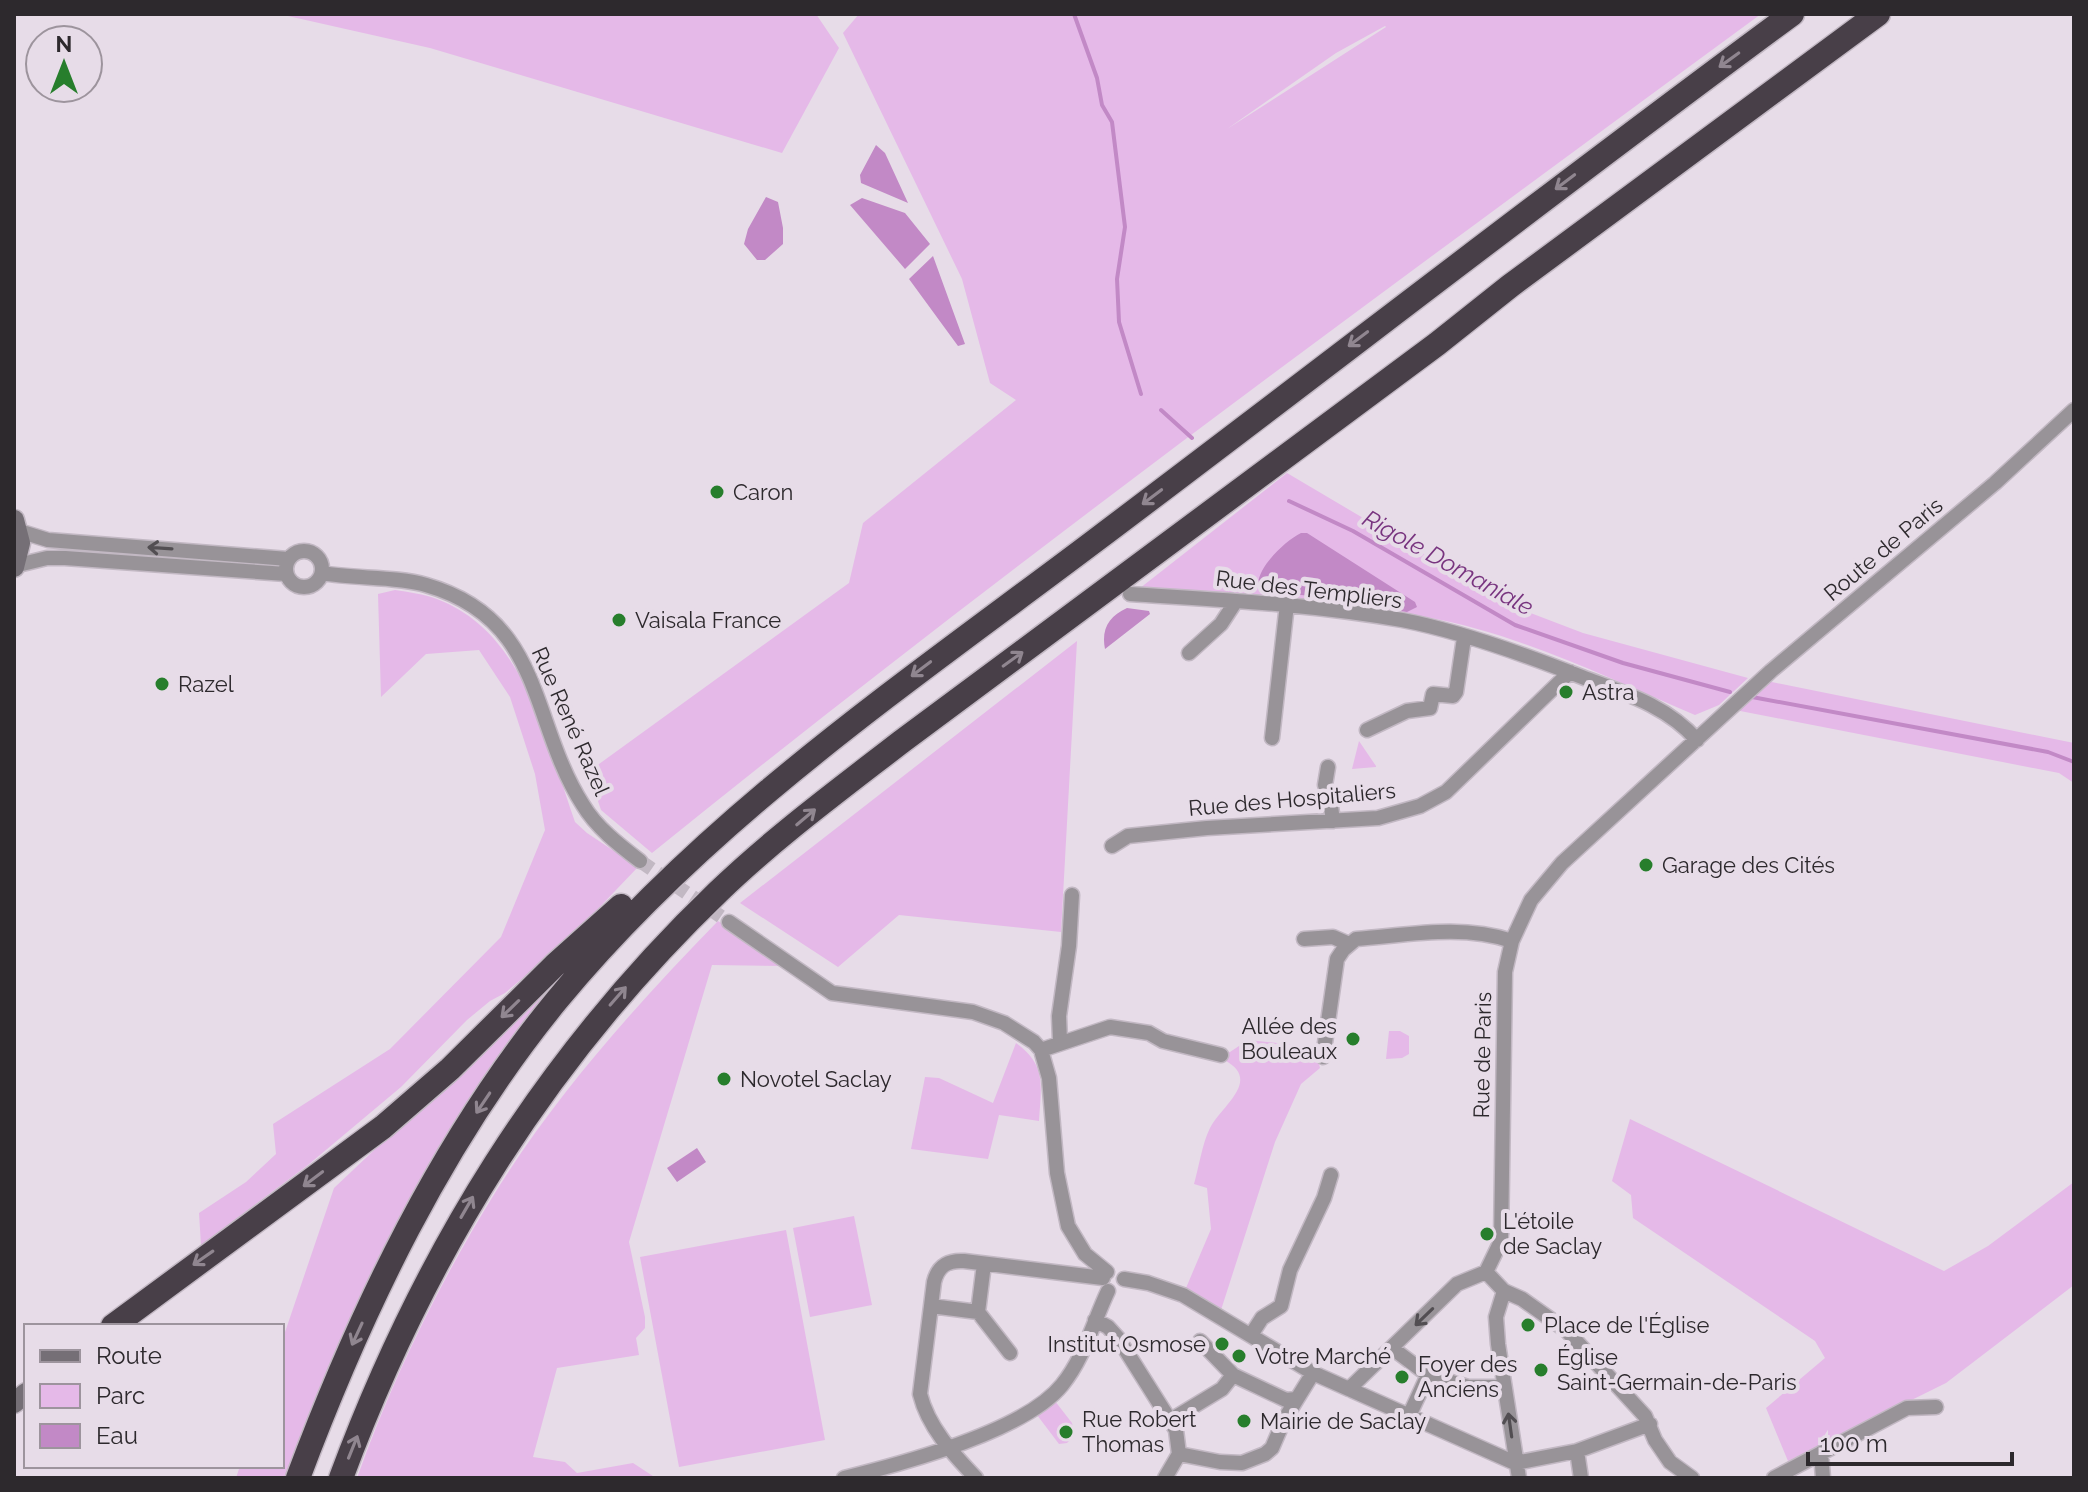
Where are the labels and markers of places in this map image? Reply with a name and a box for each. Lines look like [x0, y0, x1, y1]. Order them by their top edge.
place label: Caron [733, 479, 793, 505]
marker: Caron [708, 483, 726, 501]
place label: Vaisala France [635, 607, 781, 633]
marker: Vaisala France [610, 611, 628, 629]
place label: Razel [178, 671, 234, 697]
marker: Razel [153, 675, 171, 693]
place label: Astra [1582, 679, 1634, 705]
marker: Astra [1557, 683, 1575, 701]
place label: Garage des Cités [1662, 852, 1835, 878]
marker: Garage des Cités [1637, 856, 1655, 874]
place label: Allée des Bouleaux [1241, 1013, 1337, 1064]
marker: Allée des Bouleaux [1344, 1030, 1362, 1048]
place label: Novotel Saclay [740, 1066, 892, 1092]
marker: Novotel Saclay [715, 1070, 733, 1088]
place label: L'étoile de Saclay [1503, 1208, 1602, 1259]
marker: L'étoile de Saclay [1478, 1225, 1496, 1243]
place label: Place de l'Église [1544, 1312, 1709, 1338]
marker: Place de l'Église [1519, 1316, 1537, 1334]
place label: Institut Osmose [1048, 1331, 1206, 1357]
marker: Institut Osmose [1213, 1335, 1231, 1353]
place label: Votre Marché [1255, 1343, 1391, 1369]
place label: Église Saint-Germain-de-Paris [1557, 1344, 1797, 1395]
marker: Votre Marché [1230, 1347, 1248, 1365]
place label: Foyer des Anciens [1418, 1351, 1517, 1402]
marker: Église Saint-Germain-de-Paris [1532, 1361, 1550, 1379]
marker: Foyer des Anciens [1393, 1368, 1411, 1386]
place label: Rue Robert Thomas [1082, 1406, 1197, 1457]
place label: Mairie de Saclay [1260, 1408, 1426, 1434]
marker: Mairie de Saclay [1235, 1412, 1253, 1430]
marker: Rue Robert Thomas [1057, 1423, 1075, 1441]

